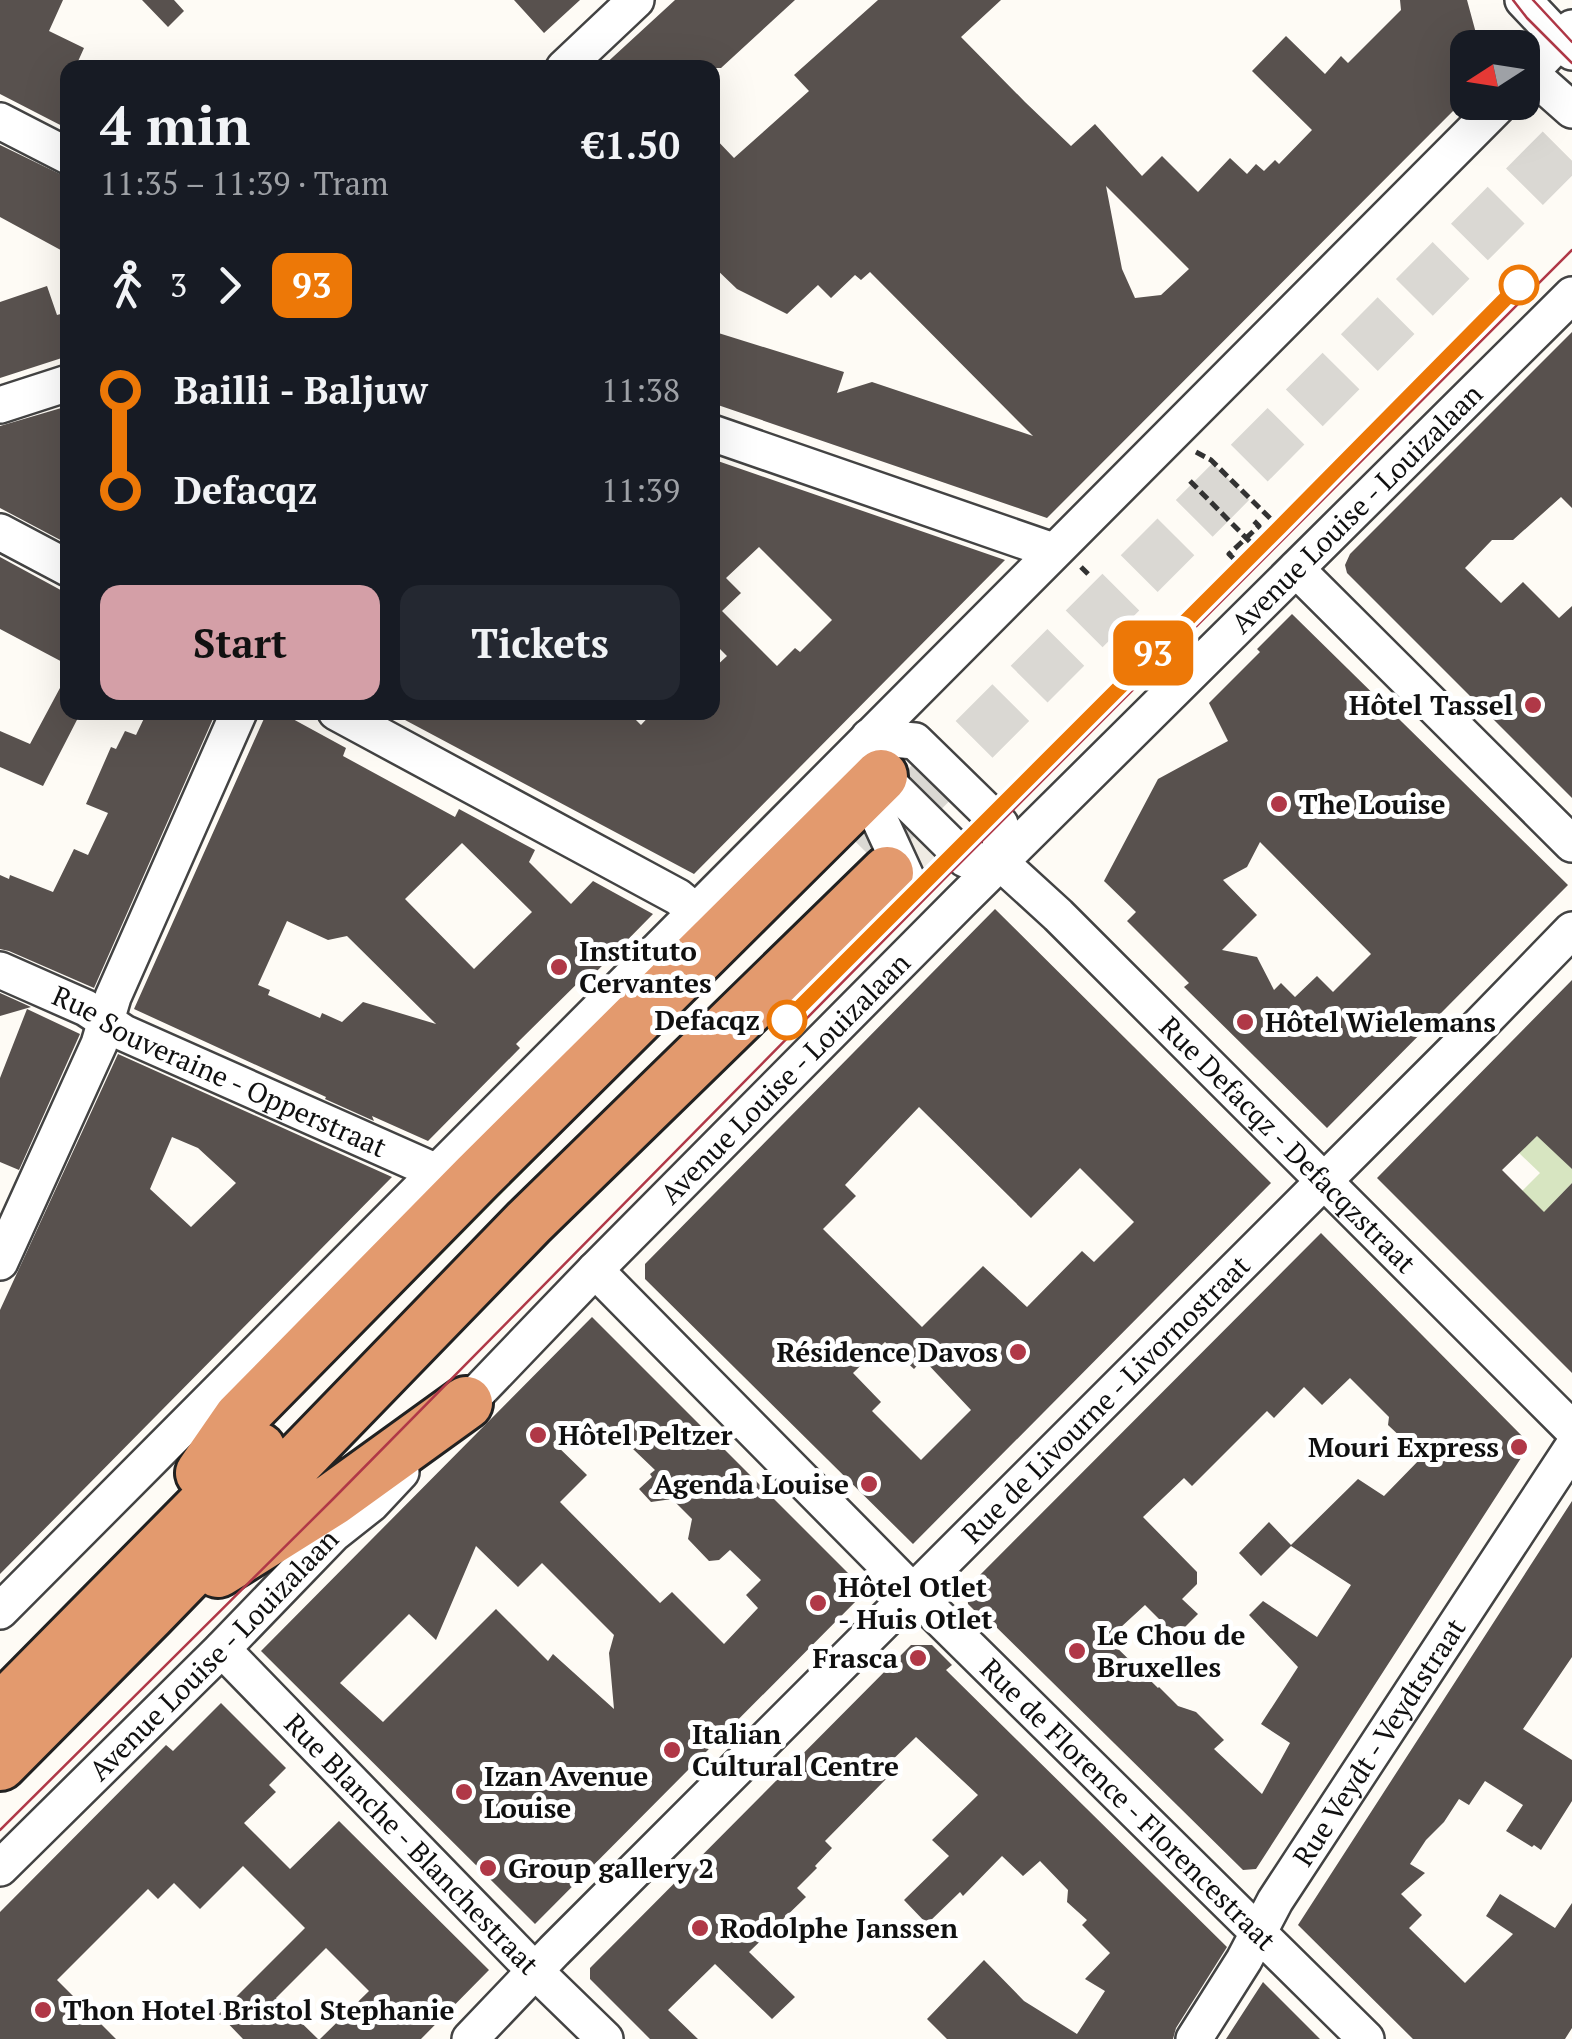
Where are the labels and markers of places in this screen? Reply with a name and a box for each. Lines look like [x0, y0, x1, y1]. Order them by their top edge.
unlabelled marker [1500, 266, 1538, 304]
place label: Hôtel Tassel [1349, 686, 1513, 723]
marker: Hôtel Tassel [1522, 694, 1544, 716]
place label: The Louise [1299, 785, 1446, 822]
marker: The Louise [1268, 793, 1290, 815]
place label: Instituto Cervantes [579, 932, 712, 1001]
marker: Instituto Cervantes [548, 956, 570, 978]
place label: Defacqz [654, 1001, 760, 1038]
marker: Defacqz [768, 1001, 806, 1039]
place label: Hôtel Wielemans [1265, 1003, 1496, 1040]
marker: Hôtel Wielemans [1234, 1011, 1256, 1033]
place label: Résidence Davos [776, 1333, 998, 1370]
marker: Résidence Davos [1007, 1341, 1029, 1363]
place label: Hôtel Peltzer [558, 1416, 733, 1453]
marker: Hôtel Peltzer [527, 1424, 549, 1446]
place label: Mouri Express [1308, 1428, 1499, 1465]
marker: Mouri Express [1508, 1436, 1530, 1458]
place label: Agenda Louise [653, 1465, 849, 1502]
marker: Agenda Louise [858, 1473, 880, 1495]
place label: Hôtel Otlet - Huis Otlet [838, 1568, 992, 1637]
marker: Hôtel Otlet - Huis Otlet [807, 1592, 829, 1614]
place label: Le Chou de Bruxelles [1097, 1616, 1246, 1685]
place label: Frasca [812, 1639, 898, 1676]
marker: Le Chou de Bruxelles [1066, 1640, 1088, 1662]
marker: Frasca [907, 1647, 929, 1669]
place label: Italian Cultural Centre [692, 1715, 899, 1784]
marker: Italian Cultural Centre [661, 1739, 683, 1761]
place label: Izan Avenue Louise [484, 1757, 648, 1826]
marker: Izan Avenue Louise [453, 1781, 475, 1803]
place label: Group gallery 2 [508, 1849, 714, 1886]
marker: Group gallery 2 [477, 1857, 499, 1879]
place label: Rodolphe Janssen [720, 1909, 958, 1946]
marker: Rodolphe Janssen [689, 1917, 711, 1939]
place label: Thon Hotel Bristol Stephanie [63, 1991, 455, 2028]
marker: Thon Hotel Bristol Stephanie [32, 1999, 54, 2021]

